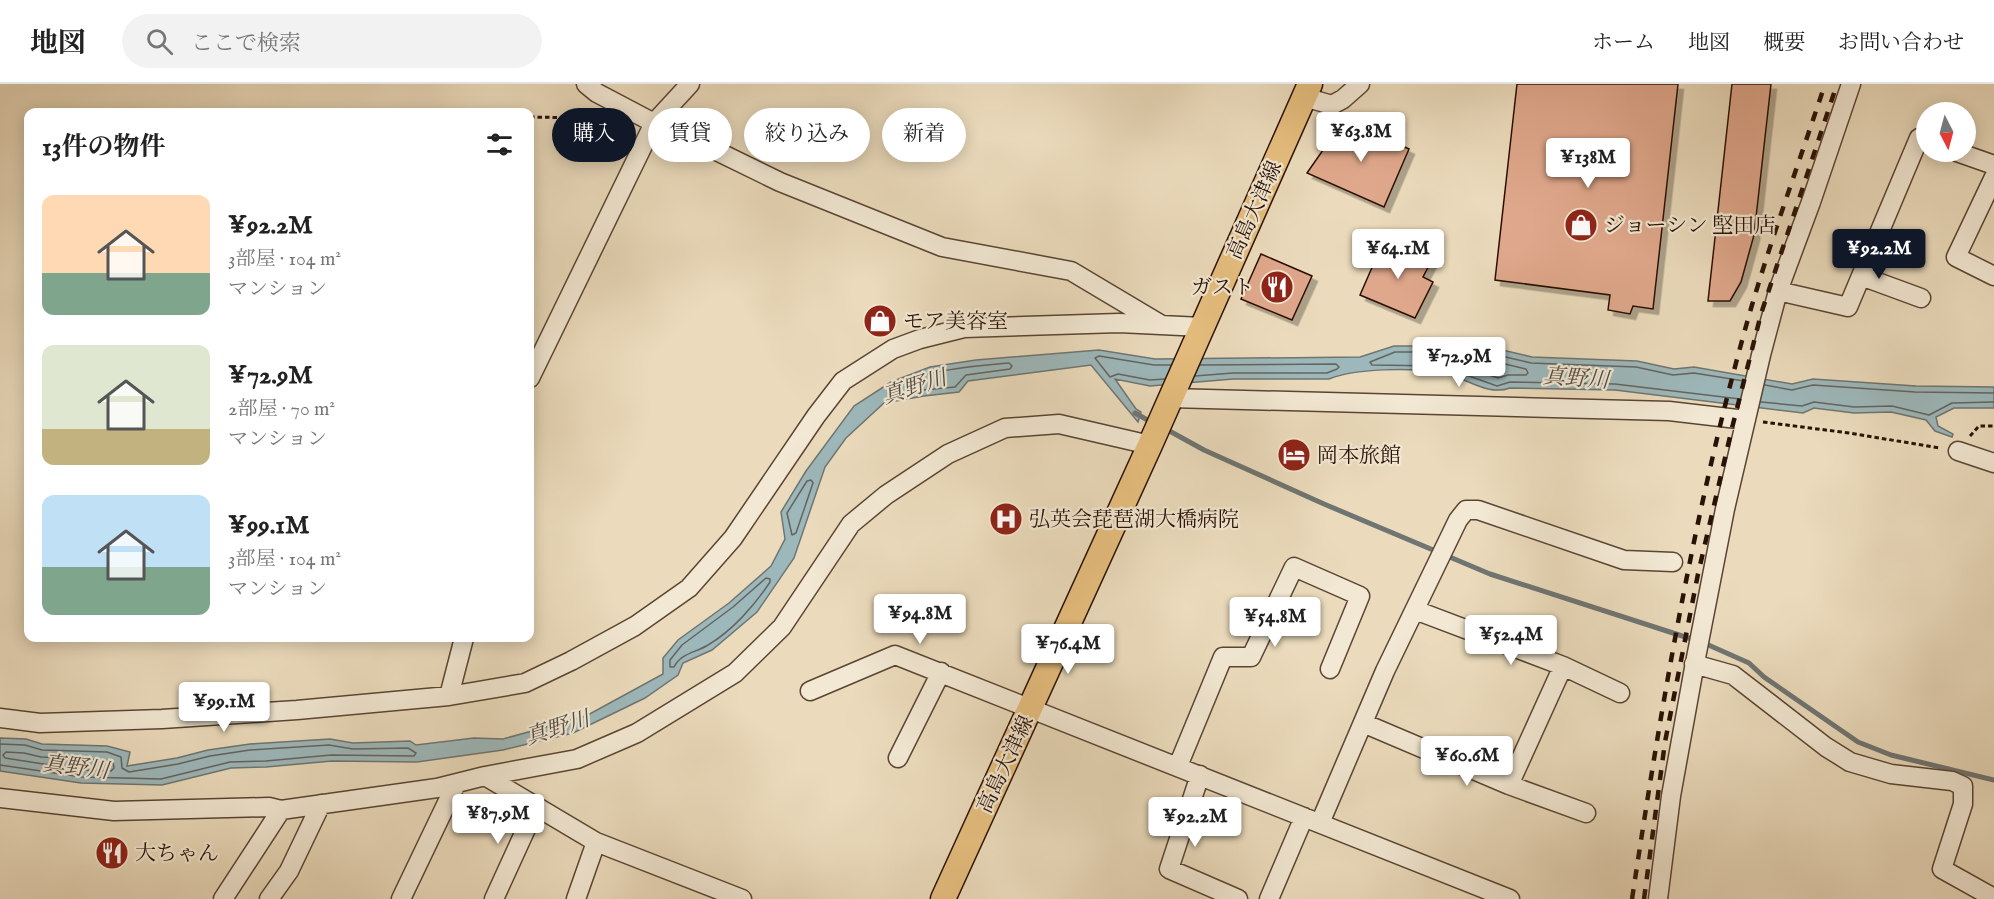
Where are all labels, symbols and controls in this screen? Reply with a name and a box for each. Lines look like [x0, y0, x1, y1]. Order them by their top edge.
search box [122, 14, 542, 68]
icon: search [143, 25, 176, 58]
text: 地図 [30, 27, 86, 62]
text: ここで検索 [191, 30, 301, 58]
text: ホーム [1592, 30, 1655, 57]
text: 地図 [1688, 30, 1730, 57]
text: 概要 [1763, 30, 1805, 57]
text: お問い合わせ [1838, 30, 1964, 57]
north arrow [1916, 102, 1976, 162]
map controls [1916, 102, 1976, 162]
chip: 購入 [552, 108, 636, 162]
chip: 賃貸 [648, 108, 732, 162]
chip: 絞り込み [744, 108, 870, 162]
chip: 新着 [882, 108, 966, 162]
pin: ¥63.8M [1312, 112, 1410, 163]
text: ¥63.8M [1330, 119, 1392, 144]
icon: filters [483, 128, 516, 161]
text: 13件の物件 [42, 131, 165, 164]
pin: ¥138M [1546, 138, 1630, 189]
text: ¥138M [1560, 145, 1616, 170]
street label: 高島大津線 [1222, 157, 1289, 264]
shop icon: ジョーシン 堅田店 [1563, 207, 1599, 243]
text: ¥92.2M [228, 209, 313, 242]
place label: ジョーシン 堅田店 [1604, 213, 1775, 240]
icon: home [90, 219, 162, 291]
pin: ¥64.1M [1349, 229, 1447, 280]
pin: ¥92.2M [1830, 229, 1928, 280]
text: ¥64.1M [1366, 236, 1430, 261]
text: ¥92.2M [1846, 236, 1912, 261]
text: 3部屋 · 104 m² [228, 247, 341, 272]
restaurant icon: ガスト [1259, 269, 1295, 305]
place label: ガスト [1191, 275, 1254, 302]
text: マンション [228, 277, 327, 302]
shop icon: モア美容室 [862, 303, 898, 339]
place label: モア美容室 [903, 309, 1008, 336]
pin: ¥72.9M [1410, 337, 1508, 388]
text: ¥72.9M [1426, 344, 1492, 369]
text: ¥72.9M [228, 359, 313, 392]
water label: 真野川 [1542, 363, 1612, 395]
water label: 真野川 [879, 364, 952, 411]
icon: home [90, 369, 162, 441]
text: 2部屋 · 70 m² [228, 397, 335, 422]
text: マンション [228, 427, 327, 452]
hotel icon: 岡本旅館 [1276, 437, 1312, 473]
place label: 岡本旅館 [1317, 443, 1401, 470]
hospital icon: 弘英会琵琶湖大橋病院 [988, 501, 1024, 537]
place label: 弘英会琵琶湖大橋病院 [1029, 507, 1239, 534]
text: ¥99.1M [228, 509, 309, 542]
icon: home [90, 519, 162, 591]
text: 3部屋 · 104 m² [228, 547, 341, 572]
text: マンション [228, 577, 327, 602]
pin: ¥94.8M [871, 594, 969, 645]
pin: ¥54.8M [1226, 597, 1324, 648]
text: ¥94.8M [888, 601, 952, 626]
text: ¥54.8M [1244, 604, 1306, 629]
pin: ¥52.4M [1462, 615, 1560, 666]
text: ¥52.4M [1479, 622, 1543, 647]
pin: ¥76.4M [1019, 624, 1117, 675]
text: ¥76.4M [1035, 631, 1101, 656]
pin: ¥99.1M [175, 682, 273, 733]
text: ¥99.1M [193, 689, 255, 714]
water label: 真野川 [522, 705, 595, 752]
street label: 高島大津線 [972, 711, 1041, 818]
pin: ¥60.6M [1418, 736, 1516, 787]
text: ¥60.6M [1435, 743, 1499, 768]
water label: 真野川 [41, 750, 112, 786]
pin: ¥87.9M [449, 794, 547, 845]
pin: ¥92.2M [1146, 797, 1244, 848]
text: ¥87.9M [466, 801, 530, 826]
text: ¥92.2M [1162, 804, 1228, 829]
restaurant icon: 大ちゃん [94, 835, 130, 871]
place label: 大ちゃん [135, 841, 219, 868]

